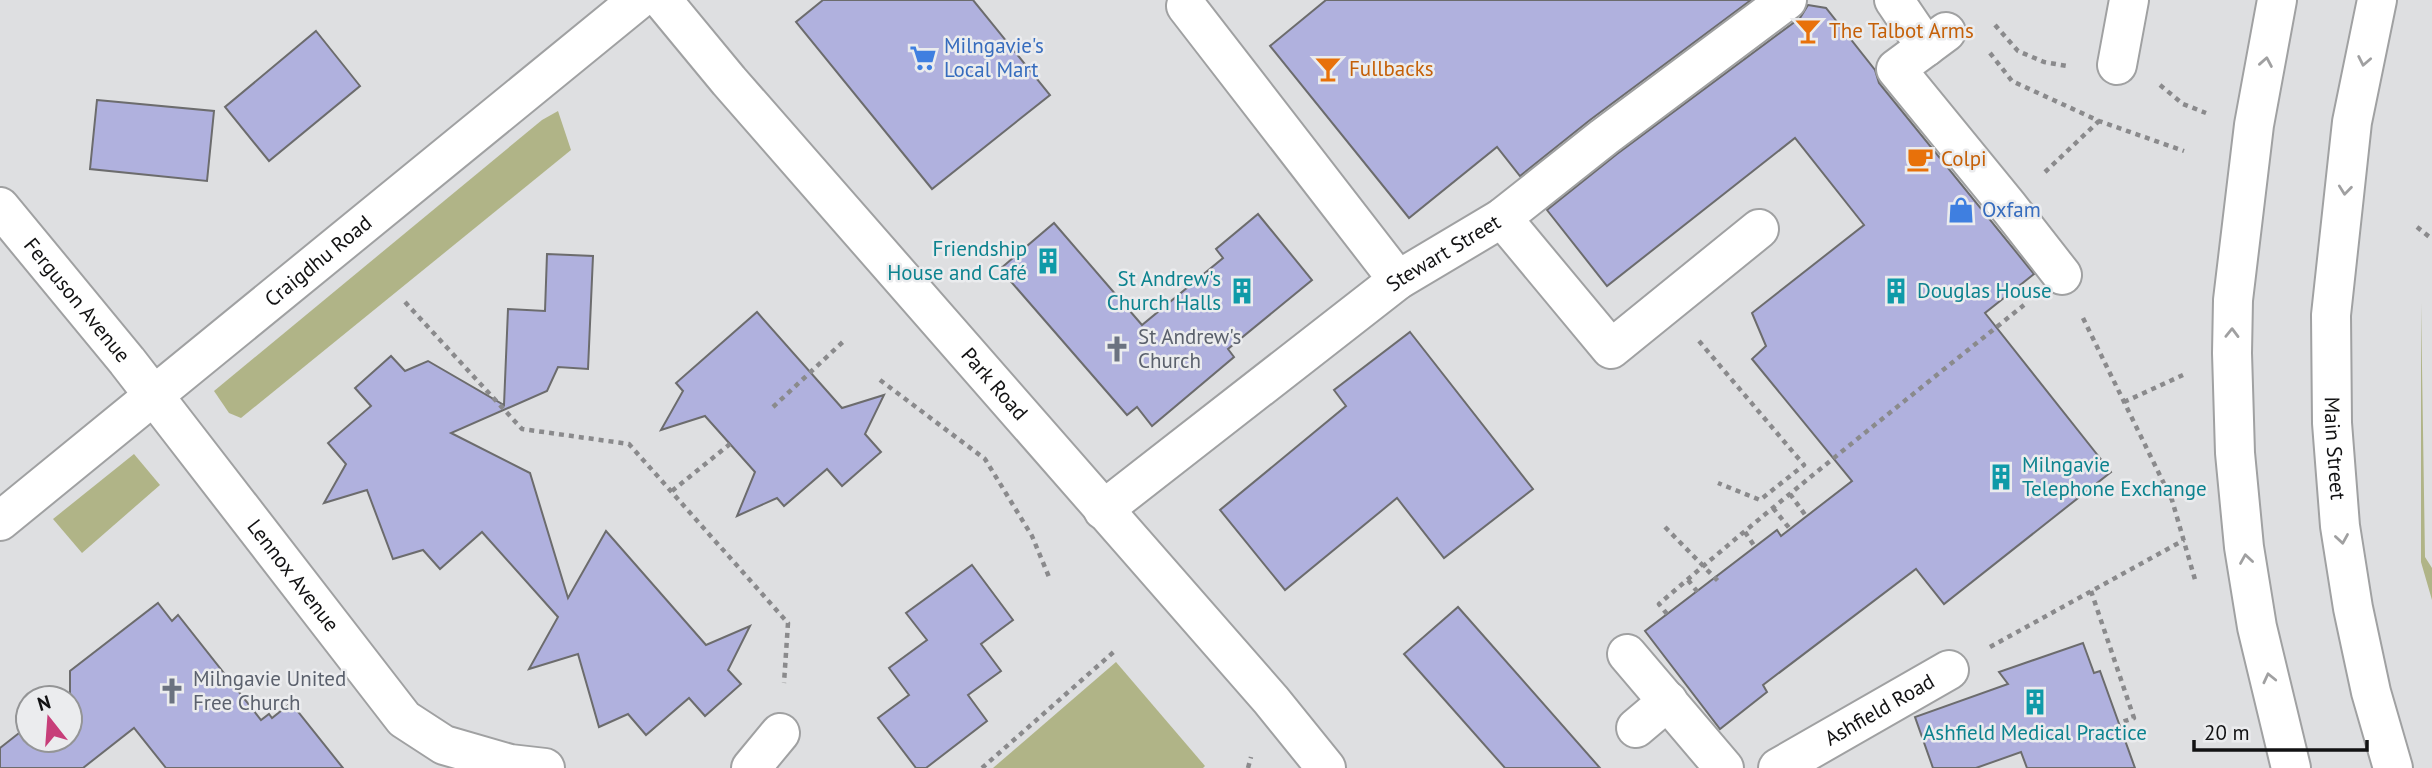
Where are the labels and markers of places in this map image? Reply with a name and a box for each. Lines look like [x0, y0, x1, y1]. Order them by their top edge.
bar icon: The Talbot Arms [1793, 16, 1823, 46]
place label: The Talbot Arms [1829, 17, 1974, 44]
place label: Milngavie's Local Mart [944, 32, 1044, 83]
supermarket icon: Milngavie's Local Mart [908, 43, 938, 73]
bar icon: Fullbacks [1313, 54, 1343, 84]
place label: Fullbacks [1349, 55, 1434, 82]
cafe icon: Colpi [1905, 144, 1935, 174]
place label: Colpi [1941, 145, 1987, 172]
shop icon: Oxfam [1946, 195, 1976, 225]
place label: Oxfam [1982, 196, 2041, 223]
place label: Friendship House and Café [887, 235, 1027, 286]
building icon: Friendship House and Café [1033, 246, 1063, 276]
place label: St Andrew's Church Halls [1107, 265, 1221, 316]
building icon: St Andrew's Church Halls [1227, 276, 1257, 306]
building icon: Douglas House [1881, 276, 1911, 306]
place label: Douglas House [1917, 277, 2052, 304]
place label: St Andrew's Church [1138, 323, 1241, 374]
church icon: St Andrew's Church [1102, 334, 1132, 364]
place label: Milngavie Telephone Exchange [2022, 451, 2207, 502]
building icon: Milngavie Telephone Exchange [1986, 462, 2016, 492]
place label: Milngavie United Free Church [193, 665, 346, 716]
church icon: Milngavie United Free Church [157, 676, 187, 706]
building icon: Ashfield Medical Practice [2020, 687, 2050, 717]
place label: Ashfield Medical Practice [1923, 719, 2147, 746]

